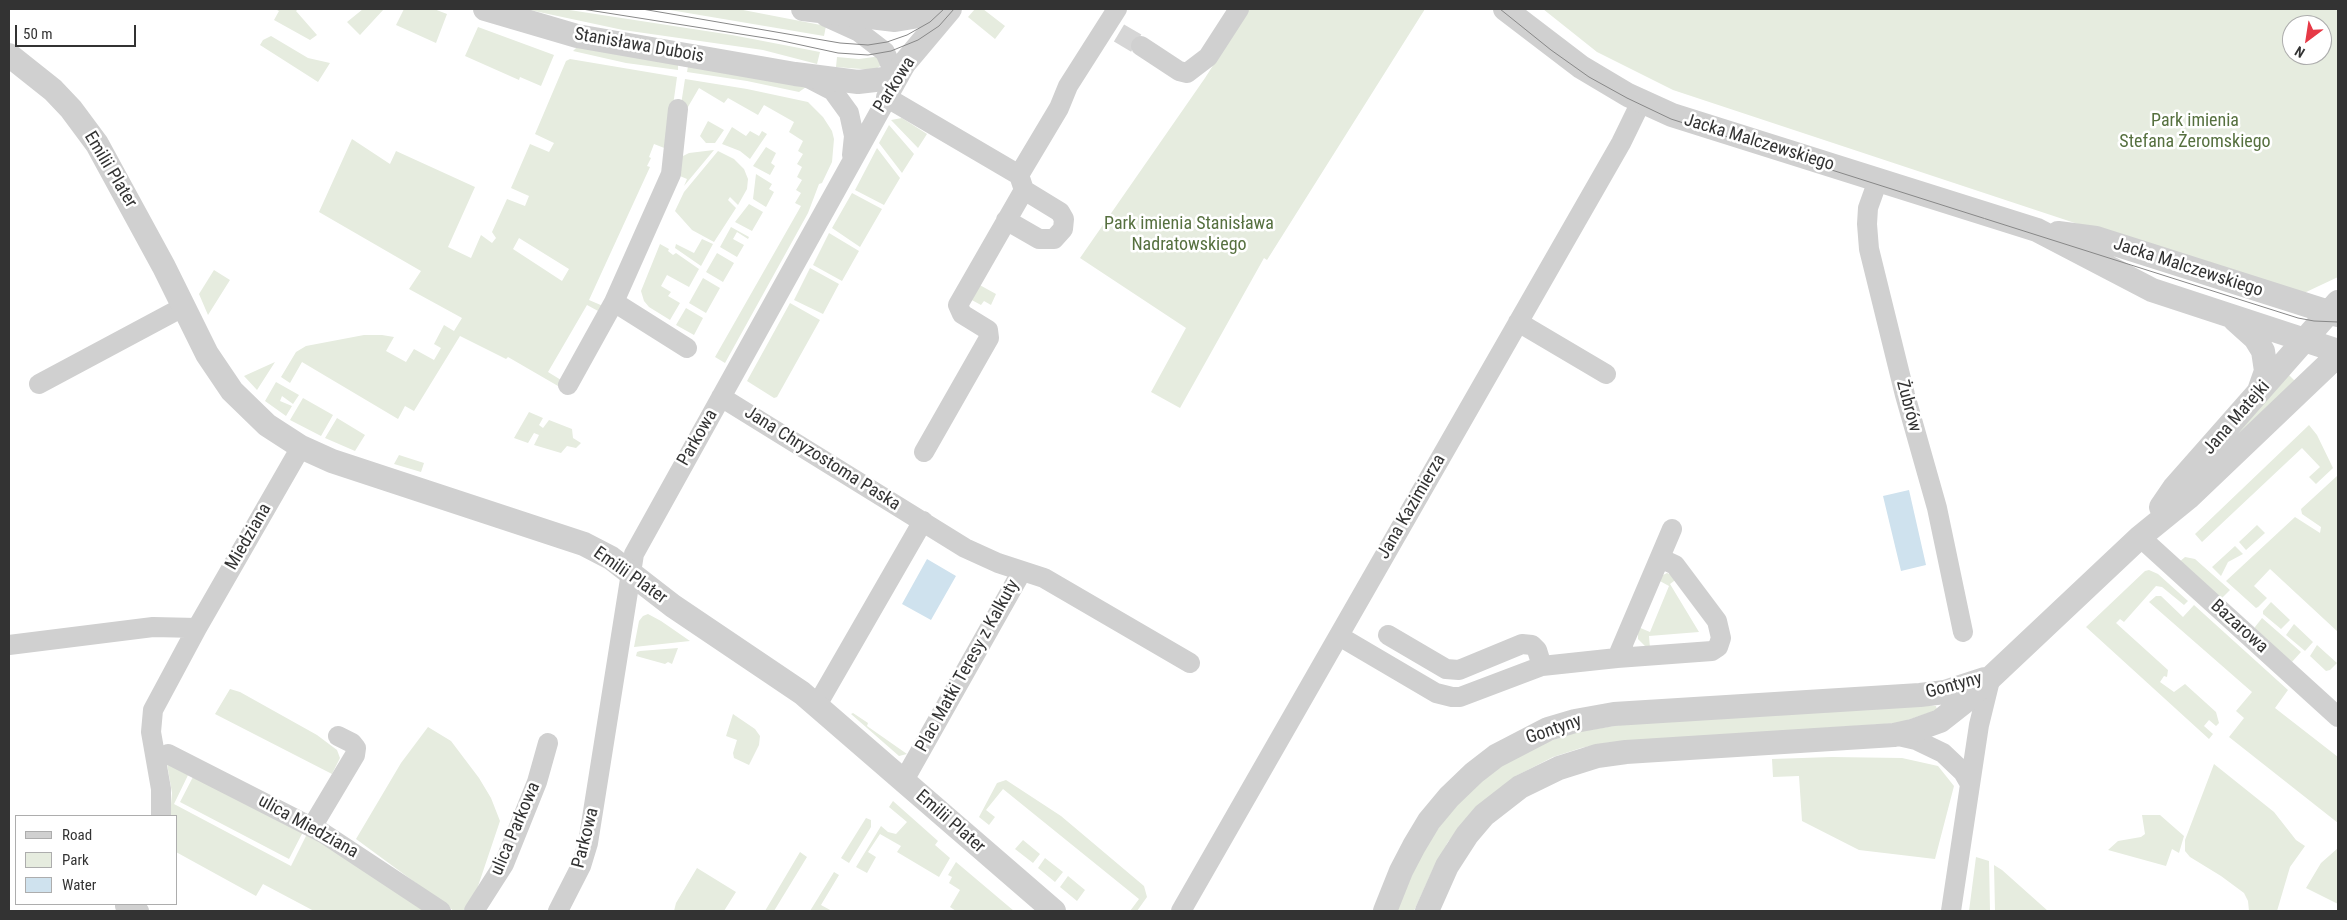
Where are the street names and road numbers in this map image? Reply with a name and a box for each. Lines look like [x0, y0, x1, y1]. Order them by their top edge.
street label: Stanisława Dubois [573, 24, 705, 68]
street label: Parkowa [870, 53, 920, 117]
street label: Jacka Malczewskiego [1681, 110, 1837, 176]
street label: Emilii Plater [79, 128, 141, 212]
street label: Jacka Malczewskiego [2111, 234, 2265, 302]
street label: Jana Matejki [2199, 377, 2275, 459]
street label: Żubrów [1891, 378, 1925, 434]
street label: Jana Chryzostoma Paska [740, 402, 904, 516]
street label: Parkowa [673, 406, 723, 470]
street label: Jana Kazimierza [1373, 451, 1451, 563]
street label: Miedziana [221, 500, 277, 574]
street label: Emilii Plater [589, 543, 671, 609]
street label: Plac Matki Teresy z Kalkuty [912, 576, 1024, 756]
street label: Bazarowa [2206, 596, 2272, 658]
street label: Gontyny [1923, 668, 1985, 704]
street label: Gontyny [1523, 710, 1585, 750]
street label: ulica Parkowa [487, 779, 545, 879]
street label: Emilii Plater [911, 786, 989, 858]
street label: ulica Miedziana [254, 791, 362, 863]
street label: Parkowa [568, 806, 604, 870]

